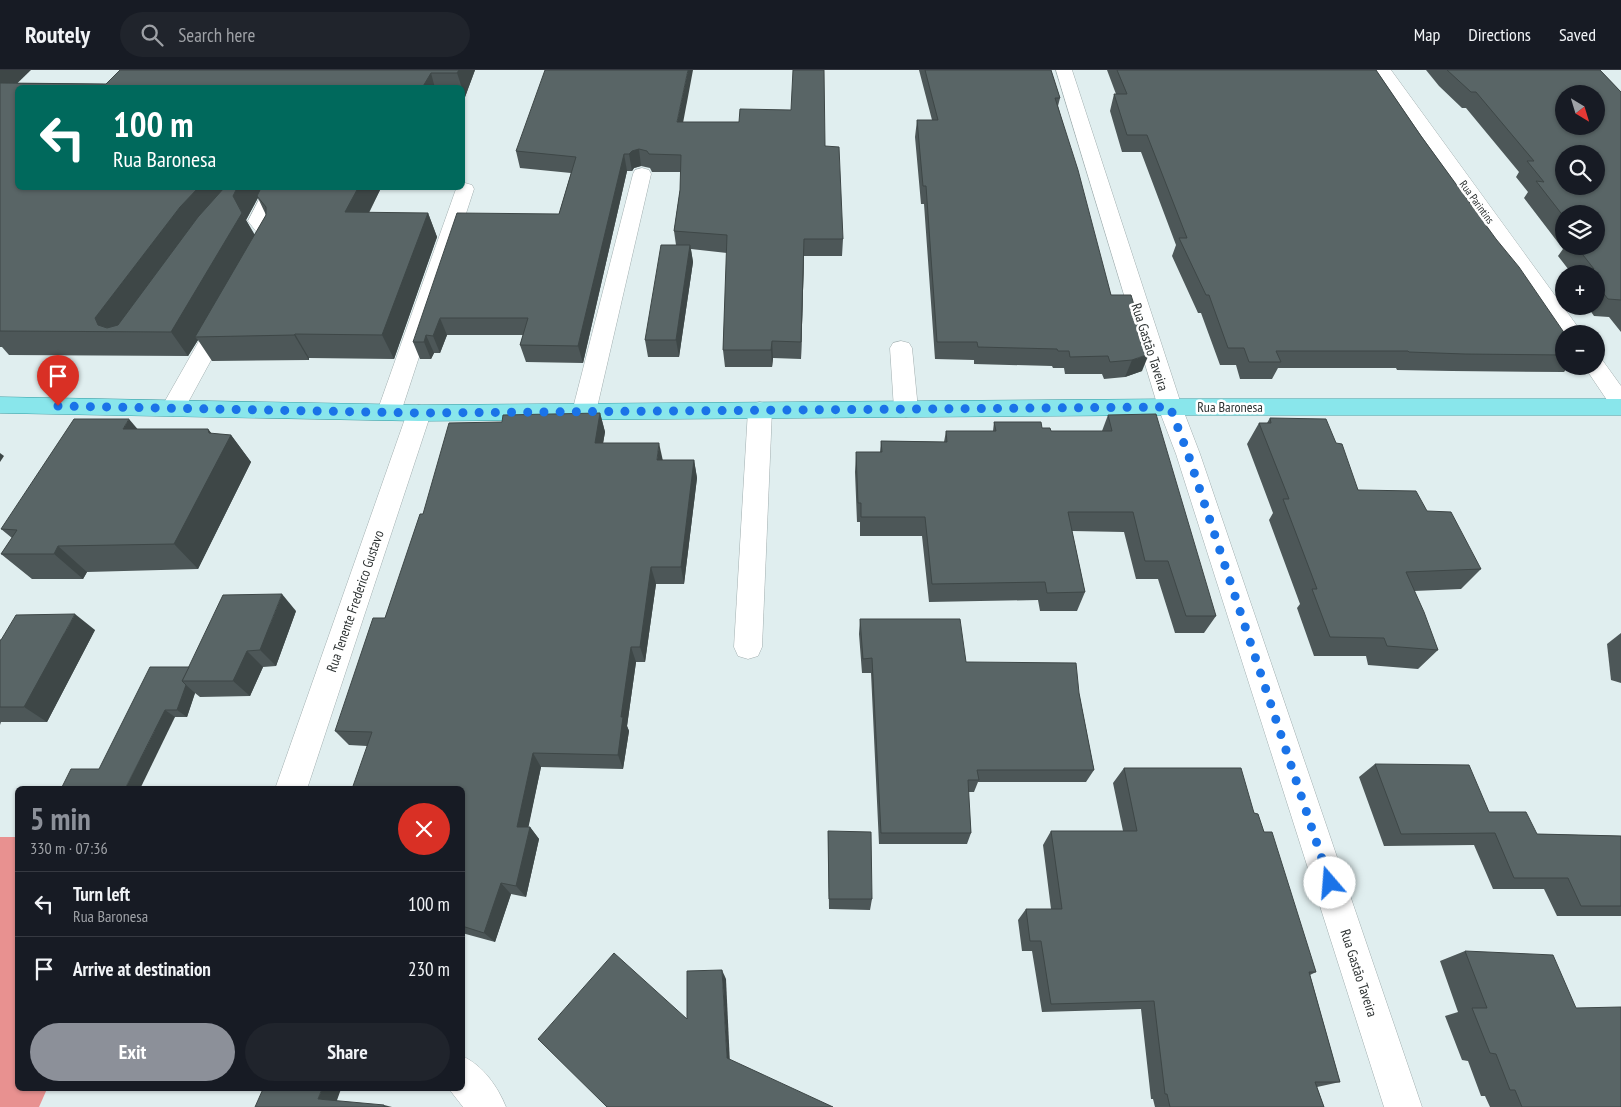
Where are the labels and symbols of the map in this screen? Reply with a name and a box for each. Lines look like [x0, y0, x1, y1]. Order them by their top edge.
north arrow [1555, 85, 1605, 135]
street label: Rua Parintins [1457, 178, 1498, 227]
street label: Rua Gastão Taveira [1127, 301, 1173, 393]
pin [37, 355, 79, 406]
street label: Rua Baronesa [1197, 398, 1263, 416]
street label: Rua Tenente Frederico Gustavo [322, 528, 388, 674]
position arrow [1303, 856, 1355, 908]
street label: Rua Gastão Taveira [1336, 927, 1382, 1019]

